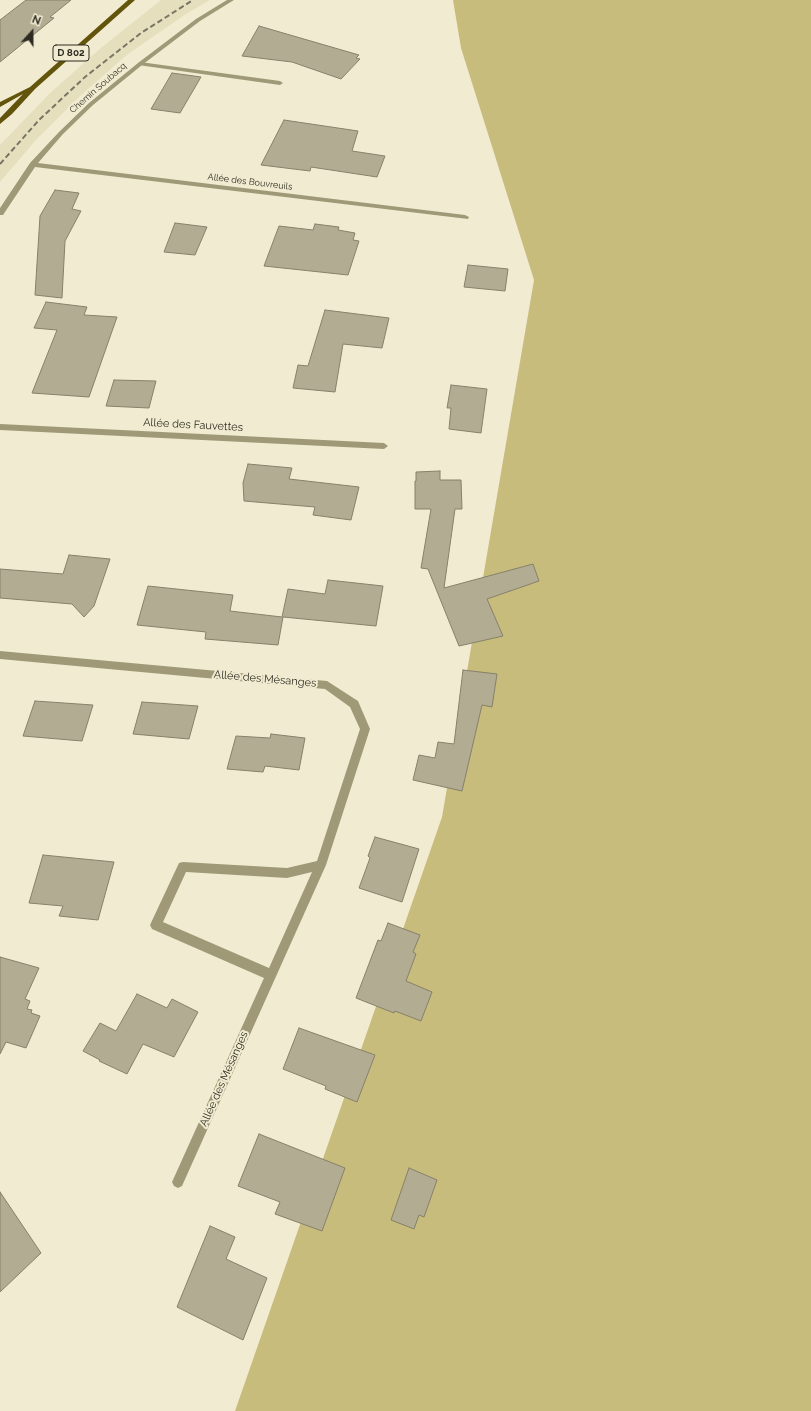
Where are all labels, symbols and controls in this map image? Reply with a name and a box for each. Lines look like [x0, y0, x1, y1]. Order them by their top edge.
north arrow [12, 12, 52, 52]
text: N [30, 13, 43, 28]
road number: D 802 [53, 45, 89, 61]
street label: Chemin Soubacq [67, 60, 129, 116]
street label: Allée des Bouvreuils [207, 171, 293, 193]
street label: Allée des Fauvettes [143, 416, 243, 434]
street label: Allée des Mésanges [213, 668, 317, 690]
street label: Allée des Mésanges [197, 1029, 251, 1129]

